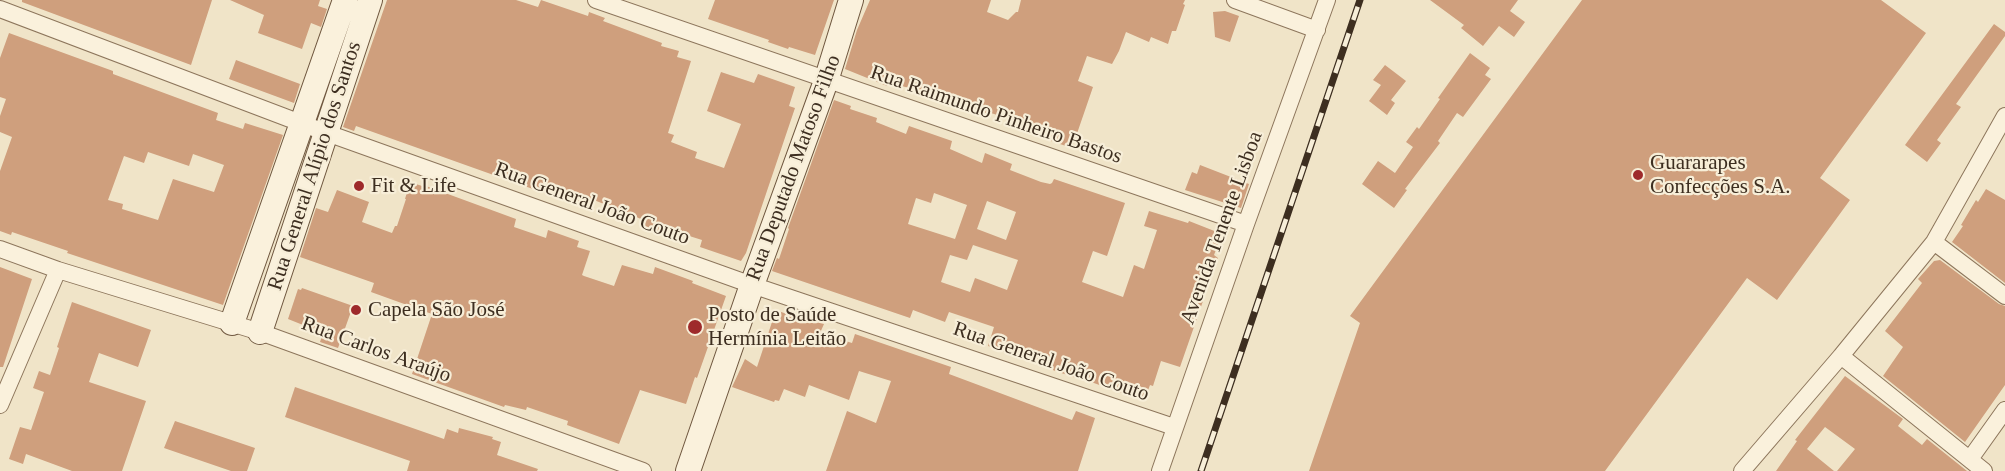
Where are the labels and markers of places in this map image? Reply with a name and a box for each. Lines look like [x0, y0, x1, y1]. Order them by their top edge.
place label: Guararapes Confecções S.A. [1650, 150, 1791, 200]
marker: Guararapes Confecções S.A. [1631, 168, 1645, 182]
place label: Fit & Life [371, 173, 456, 199]
marker: Fit & Life [352, 179, 366, 193]
place label: Capela São José [368, 297, 504, 323]
place label: Posto de Saúde Hermínia Leitão [708, 302, 846, 352]
marker: Capela São José [349, 303, 363, 317]
marker: Posto de Saúde Hermínia Leitão [686, 318, 704, 336]

